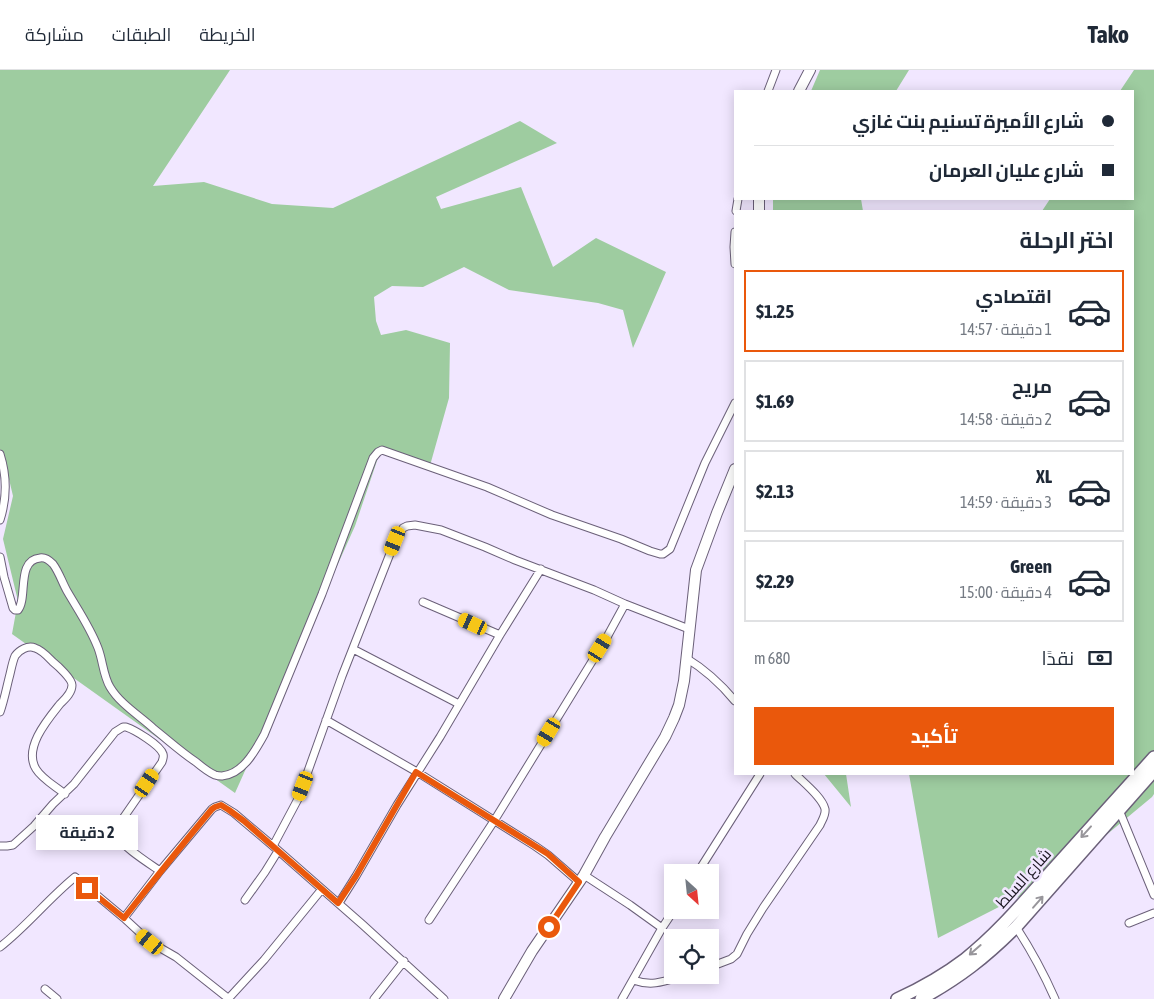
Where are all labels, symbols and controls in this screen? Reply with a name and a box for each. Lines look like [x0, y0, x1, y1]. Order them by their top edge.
text: Tako [1088, 21, 1129, 48]
text: مشاركة [25, 24, 84, 45]
text: الطبقات [112, 24, 171, 45]
text: الخريطة [199, 24, 256, 45]
text: شارع الأميرة تسنيم بنت غازي [852, 110, 1084, 132]
text: شارع عليان العرمان [929, 159, 1084, 181]
text: اختر الرحلة [1020, 227, 1114, 253]
text: اقتصادي [976, 285, 1052, 307]
icon: car [1067, 289, 1112, 334]
text: $1.25 [756, 300, 794, 322]
text: 1 دقيقة · 14:57 [960, 320, 1052, 338]
text: مريح [1012, 375, 1052, 397]
icon: car [1067, 379, 1112, 424]
text: $1.69 [756, 390, 794, 412]
text: 2 دقيقة · 14:58 [960, 410, 1052, 428]
text: XL [1036, 465, 1052, 487]
icon: car [1067, 469, 1112, 514]
text: $2.13 [756, 480, 794, 502]
text: 3 دقيقة · 14:59 [960, 493, 1052, 511]
car [382, 524, 407, 558]
text: Green [1010, 555, 1052, 577]
icon: car [1067, 559, 1112, 604]
text: $2.29 [756, 570, 794, 592]
text: 4 دقيقة · 15:00 [960, 583, 1052, 601]
car [456, 611, 489, 637]
car [585, 631, 614, 665]
icon: cash [1086, 644, 1114, 672]
text: نقدًا [1042, 647, 1074, 669]
text: 680 m [754, 649, 790, 667]
button: تأكيد [754, 707, 1114, 765]
car [534, 715, 563, 749]
car [132, 766, 161, 800]
car [290, 769, 315, 803]
callout: 2 دقيقة [36, 816, 138, 850]
text: 2 دقيقة [60, 823, 114, 841]
one-way arrow [1080, 826, 1092, 839]
street label: شارع السلط [992, 845, 1056, 913]
north arrow [664, 864, 719, 919]
map controls [664, 864, 719, 984]
route end [76, 877, 98, 899]
one-way arrow [1033, 895, 1044, 908]
route start [538, 916, 560, 938]
car [133, 927, 166, 957]
button: locate [664, 929, 719, 984]
one-way arrow [968, 944, 981, 956]

